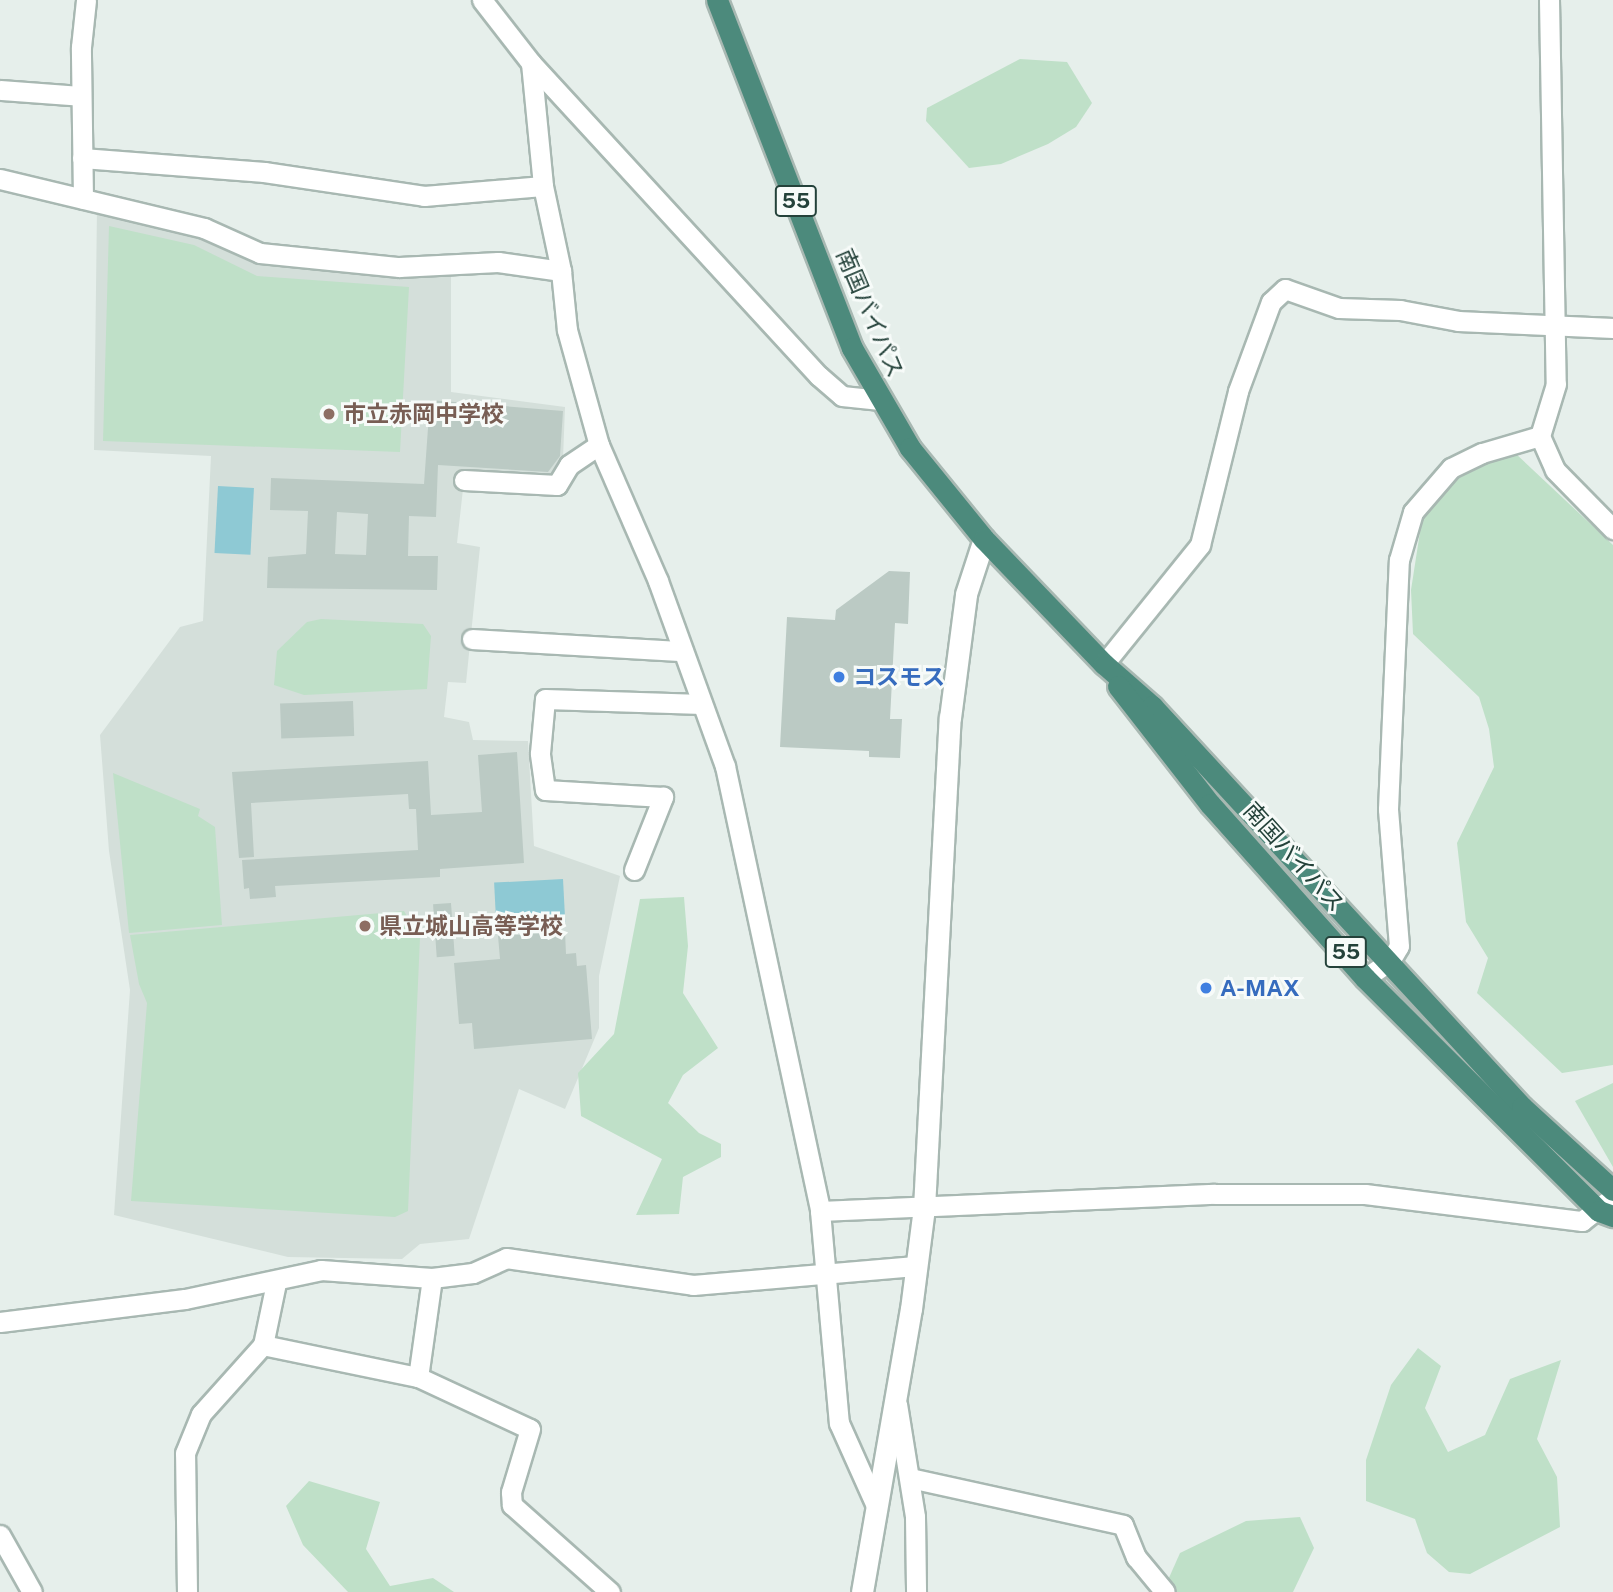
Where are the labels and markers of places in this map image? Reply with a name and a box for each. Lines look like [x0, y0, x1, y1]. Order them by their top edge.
place label: 市立赤岡中学校 [343, 400, 504, 428]
marker: 市立赤岡中学校 [321, 406, 337, 422]
place label: コスモス [853, 663, 945, 691]
marker: コスモス [831, 669, 847, 685]
place label: 県立城山高等学校 [379, 912, 563, 940]
marker: 県立城山高等学校 [357, 918, 373, 934]
place label: A-MAX [1220, 974, 1300, 1002]
marker: A-MAX [1198, 980, 1214, 996]

